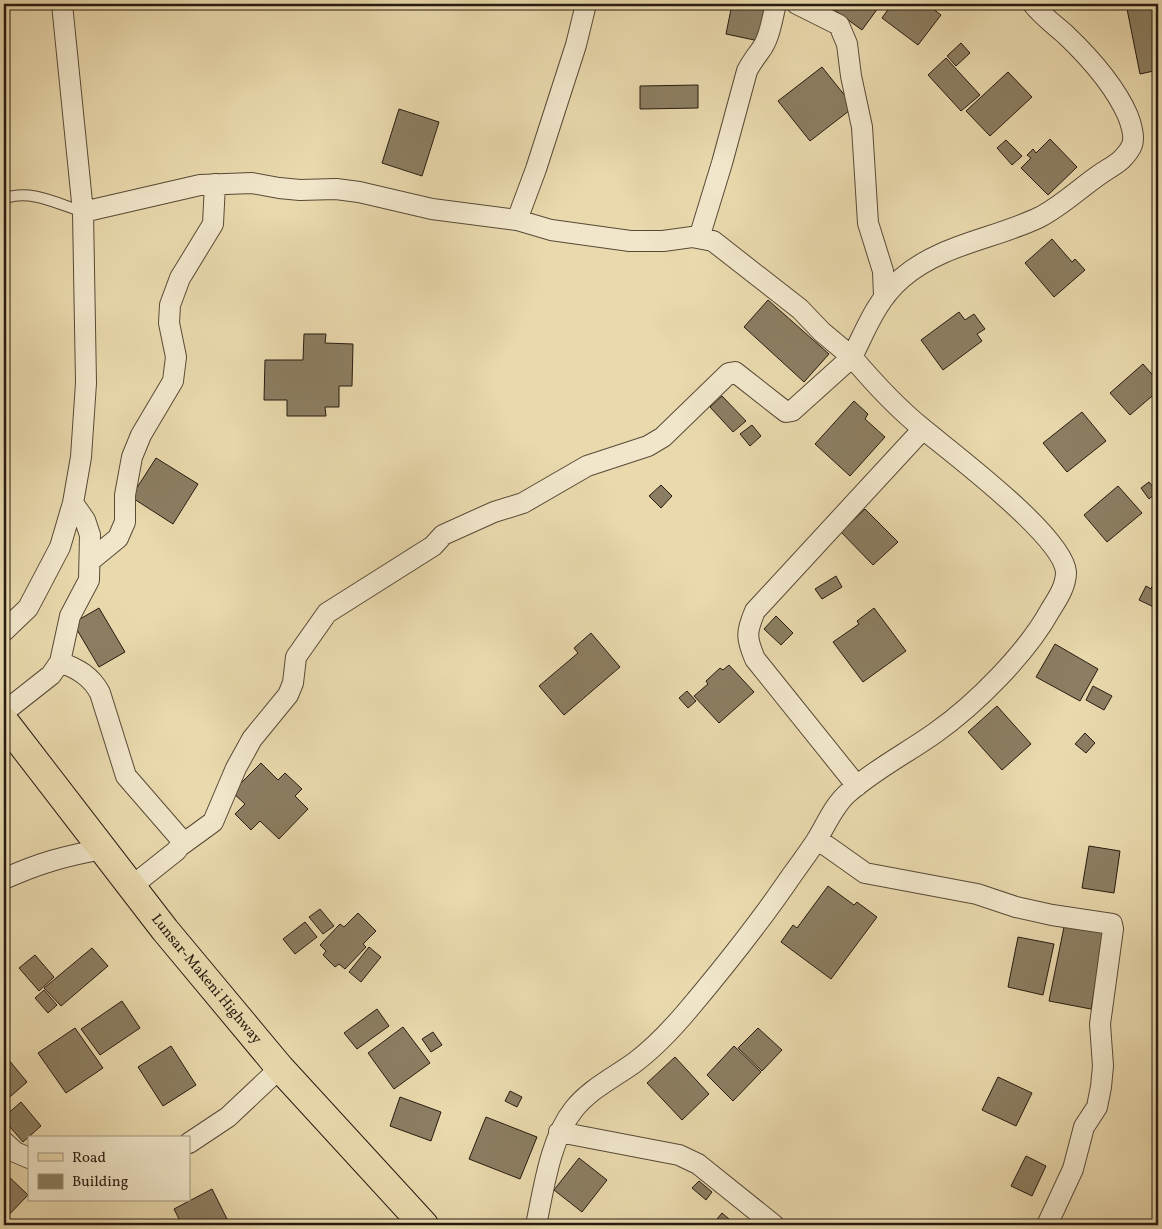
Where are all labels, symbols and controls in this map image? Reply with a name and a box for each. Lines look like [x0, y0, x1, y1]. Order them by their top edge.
street label: Lunsar-Makeni Highway [146, 910, 267, 1049]
legend [28, 1136, 190, 1202]
text: Road [72, 1148, 106, 1169]
text: Building [72, 1172, 129, 1193]

